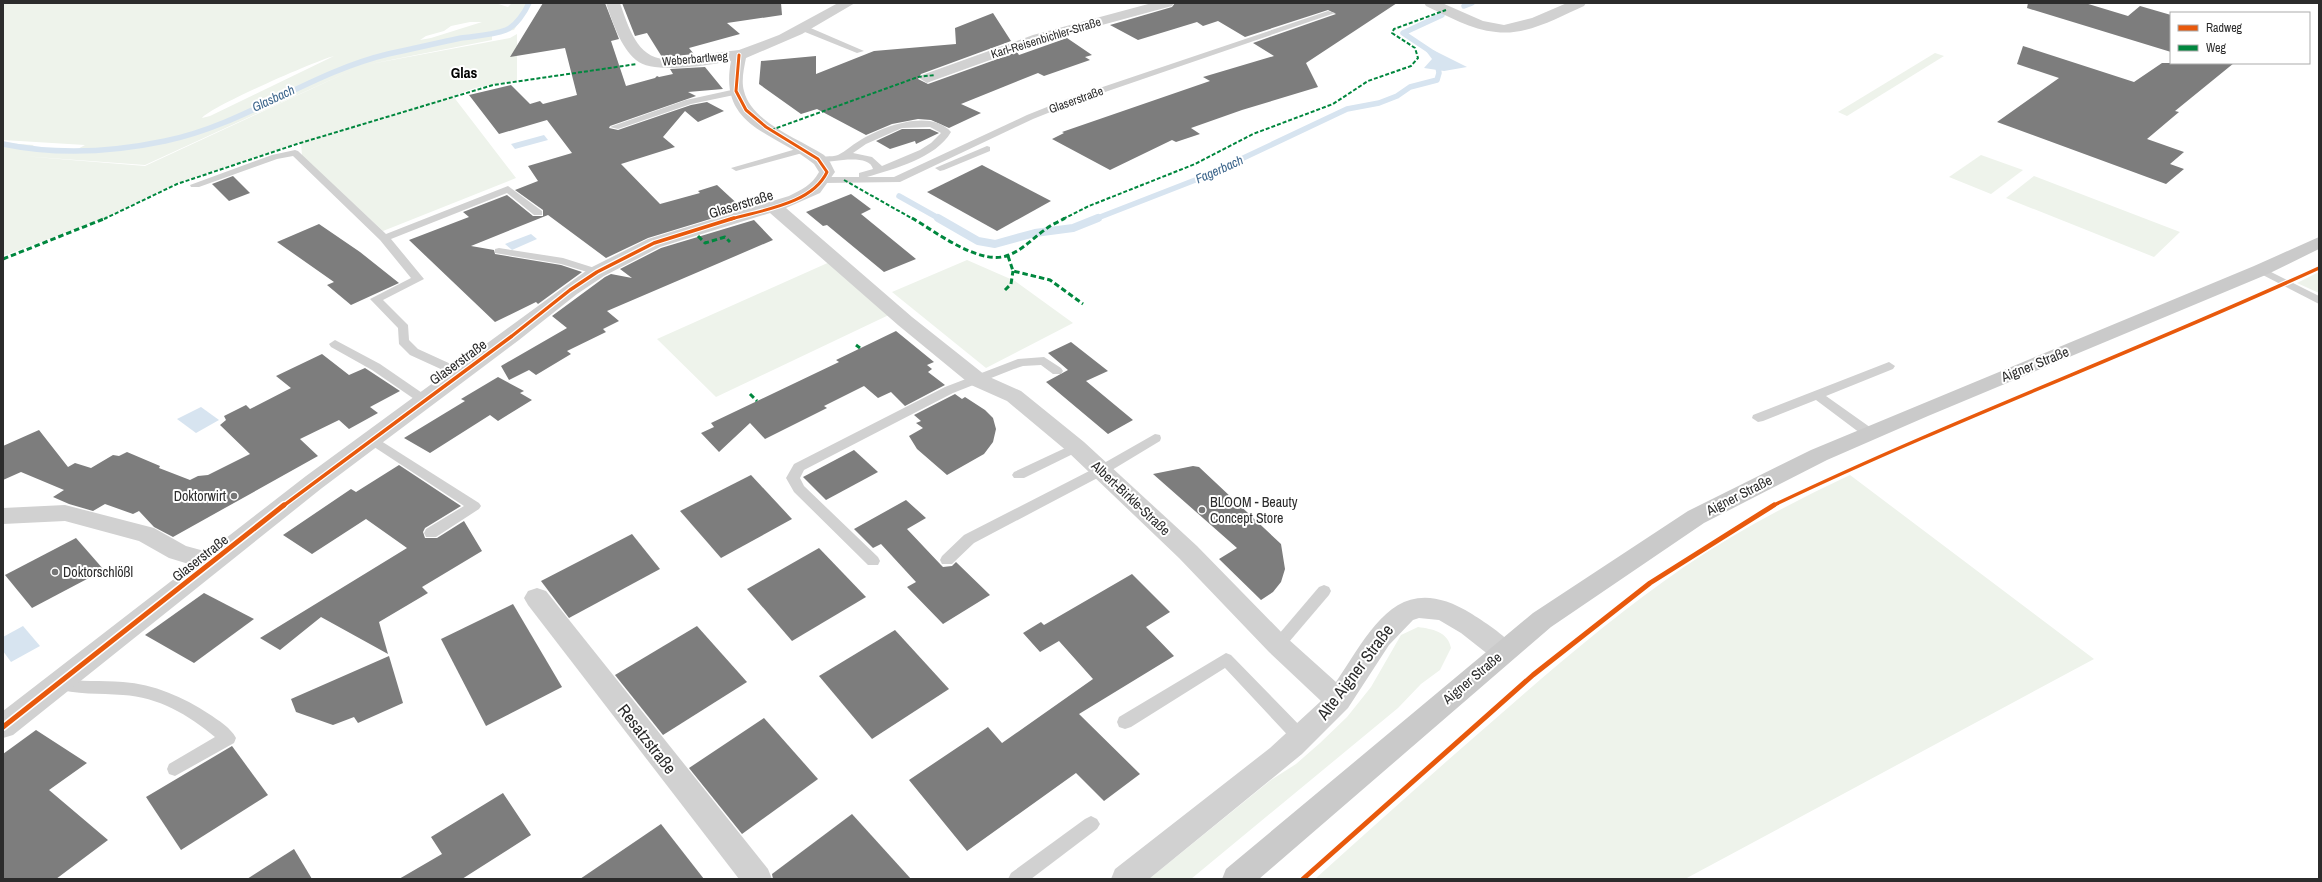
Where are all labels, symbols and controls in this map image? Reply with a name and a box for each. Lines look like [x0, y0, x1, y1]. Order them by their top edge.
legend [2170, 12, 2310, 64]
street label: Karl-Reisenbichler-Straße [989, 14, 1103, 62]
text: Radweg [2206, 20, 2243, 36]
text: Weg [2206, 40, 2227, 56]
street label: Weberbartlweg [661, 48, 729, 70]
district label: Glas [451, 62, 477, 83]
water label: Glasbach [249, 81, 297, 116]
street label: Glaserstraße [1047, 83, 1105, 117]
water label: Fagerbach [1193, 151, 1246, 188]
street label: Glaserstraße [707, 186, 775, 222]
street label: Glaserstraße [426, 335, 490, 389]
street label: Aigner Straße [1998, 342, 2072, 386]
street label: Albert-Birkle-Straße [1087, 456, 1174, 539]
street label: Aigner Straße [1702, 471, 1775, 520]
place label: Doktorwirt [174, 487, 226, 505]
marker: Doktorwirt [229, 491, 239, 501]
place label: BLOOM - Beauty Concept Store [1210, 493, 1298, 527]
marker: BLOOM - Beauty Concept Store [1197, 505, 1207, 515]
street label: Glaserstraße [168, 530, 232, 586]
place label: Doktorschlößl [63, 563, 133, 581]
marker: Doktorschlößl [50, 567, 60, 577]
street label: Alte Aigner Straße [1311, 619, 1398, 725]
street label: Aigner Straße [1438, 648, 1505, 709]
street label: Resatzstraße [613, 699, 682, 779]

